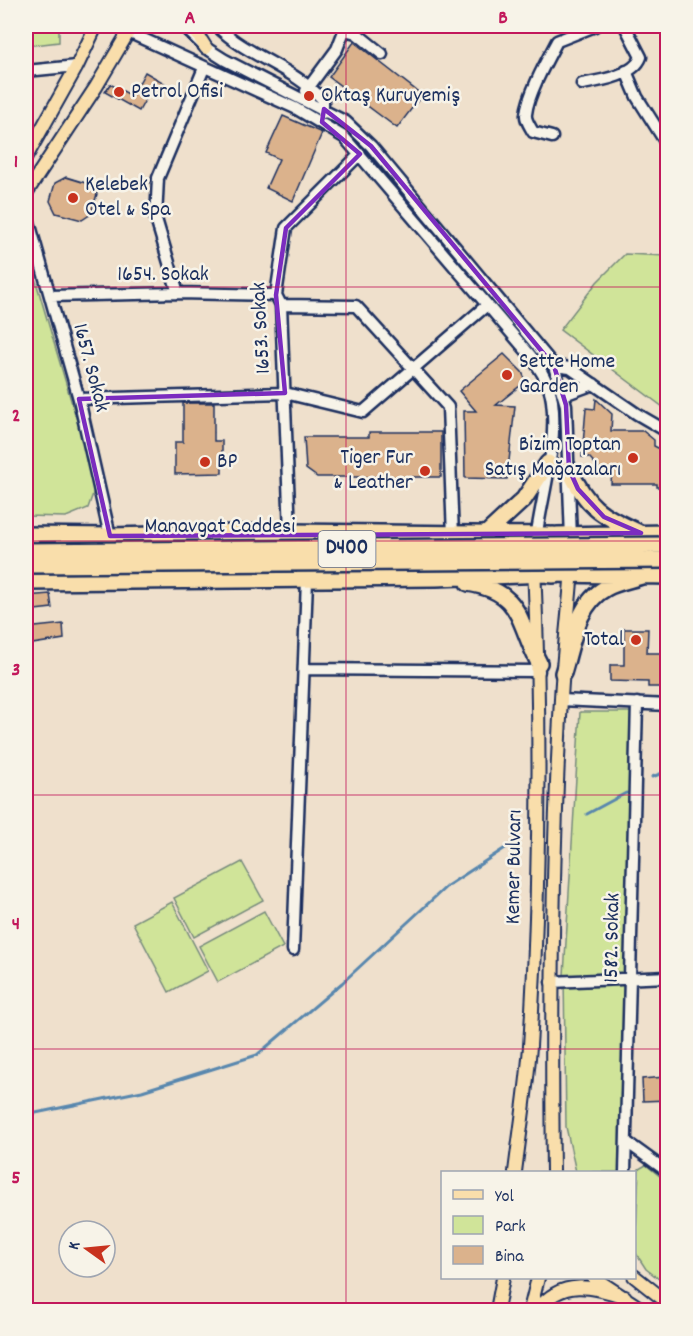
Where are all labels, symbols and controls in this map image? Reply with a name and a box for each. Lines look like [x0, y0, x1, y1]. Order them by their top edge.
text: A [185, 5, 196, 33]
text: B [498, 5, 508, 33]
place label: Petrol Ofisi [131, 77, 223, 108]
place label: Oktaş Kuruyemiş [321, 81, 460, 112]
marker: Petrol Ofisi [112, 85, 126, 99]
marker: Oktaş Kuruyemiş [302, 89, 316, 103]
text: 1 [14, 149, 18, 177]
place label: Kelebek Otel & Spa [85, 170, 171, 226]
marker: Kelebek Otel & Spa [66, 191, 80, 205]
street label: 1654. Sokak [117, 260, 209, 291]
street label: 1653. Sokak [244, 281, 280, 375]
street label: 1657. Sokak [63, 320, 117, 416]
place label: Sette Home Garden [519, 347, 615, 403]
marker: Sette Home Garden [500, 368, 514, 382]
text: 2 [12, 403, 20, 431]
place label: Bizim Toptan Satış Mağazaları [485, 430, 621, 486]
place label: Tiger Fur & Leather [333, 443, 414, 499]
place label: BP [217, 447, 237, 478]
marker: Bizim Toptan Satış Mağazaları [626, 451, 640, 465]
marker: BP [198, 455, 212, 469]
marker: Tiger Fur & Leather [418, 464, 432, 478]
street label: Manavgat Caddesi [145, 512, 295, 543]
road number: D400 [318, 531, 376, 567]
place label: Total [584, 625, 624, 656]
marker: Total [629, 633, 643, 647]
text: 3 [12, 657, 20, 685]
street label: Kemer Bulvarı [499, 809, 531, 925]
street label: 1582. Sokak [597, 893, 629, 983]
text: 4 [12, 911, 20, 939]
text: 5 [11, 1165, 21, 1193]
legend [441, 1171, 636, 1279]
text: Yol [495, 1185, 515, 1210]
text: Park [495, 1215, 526, 1240]
north arrow [57, 1219, 117, 1279]
text: K [63, 1239, 87, 1252]
text: Bina [495, 1245, 524, 1270]

